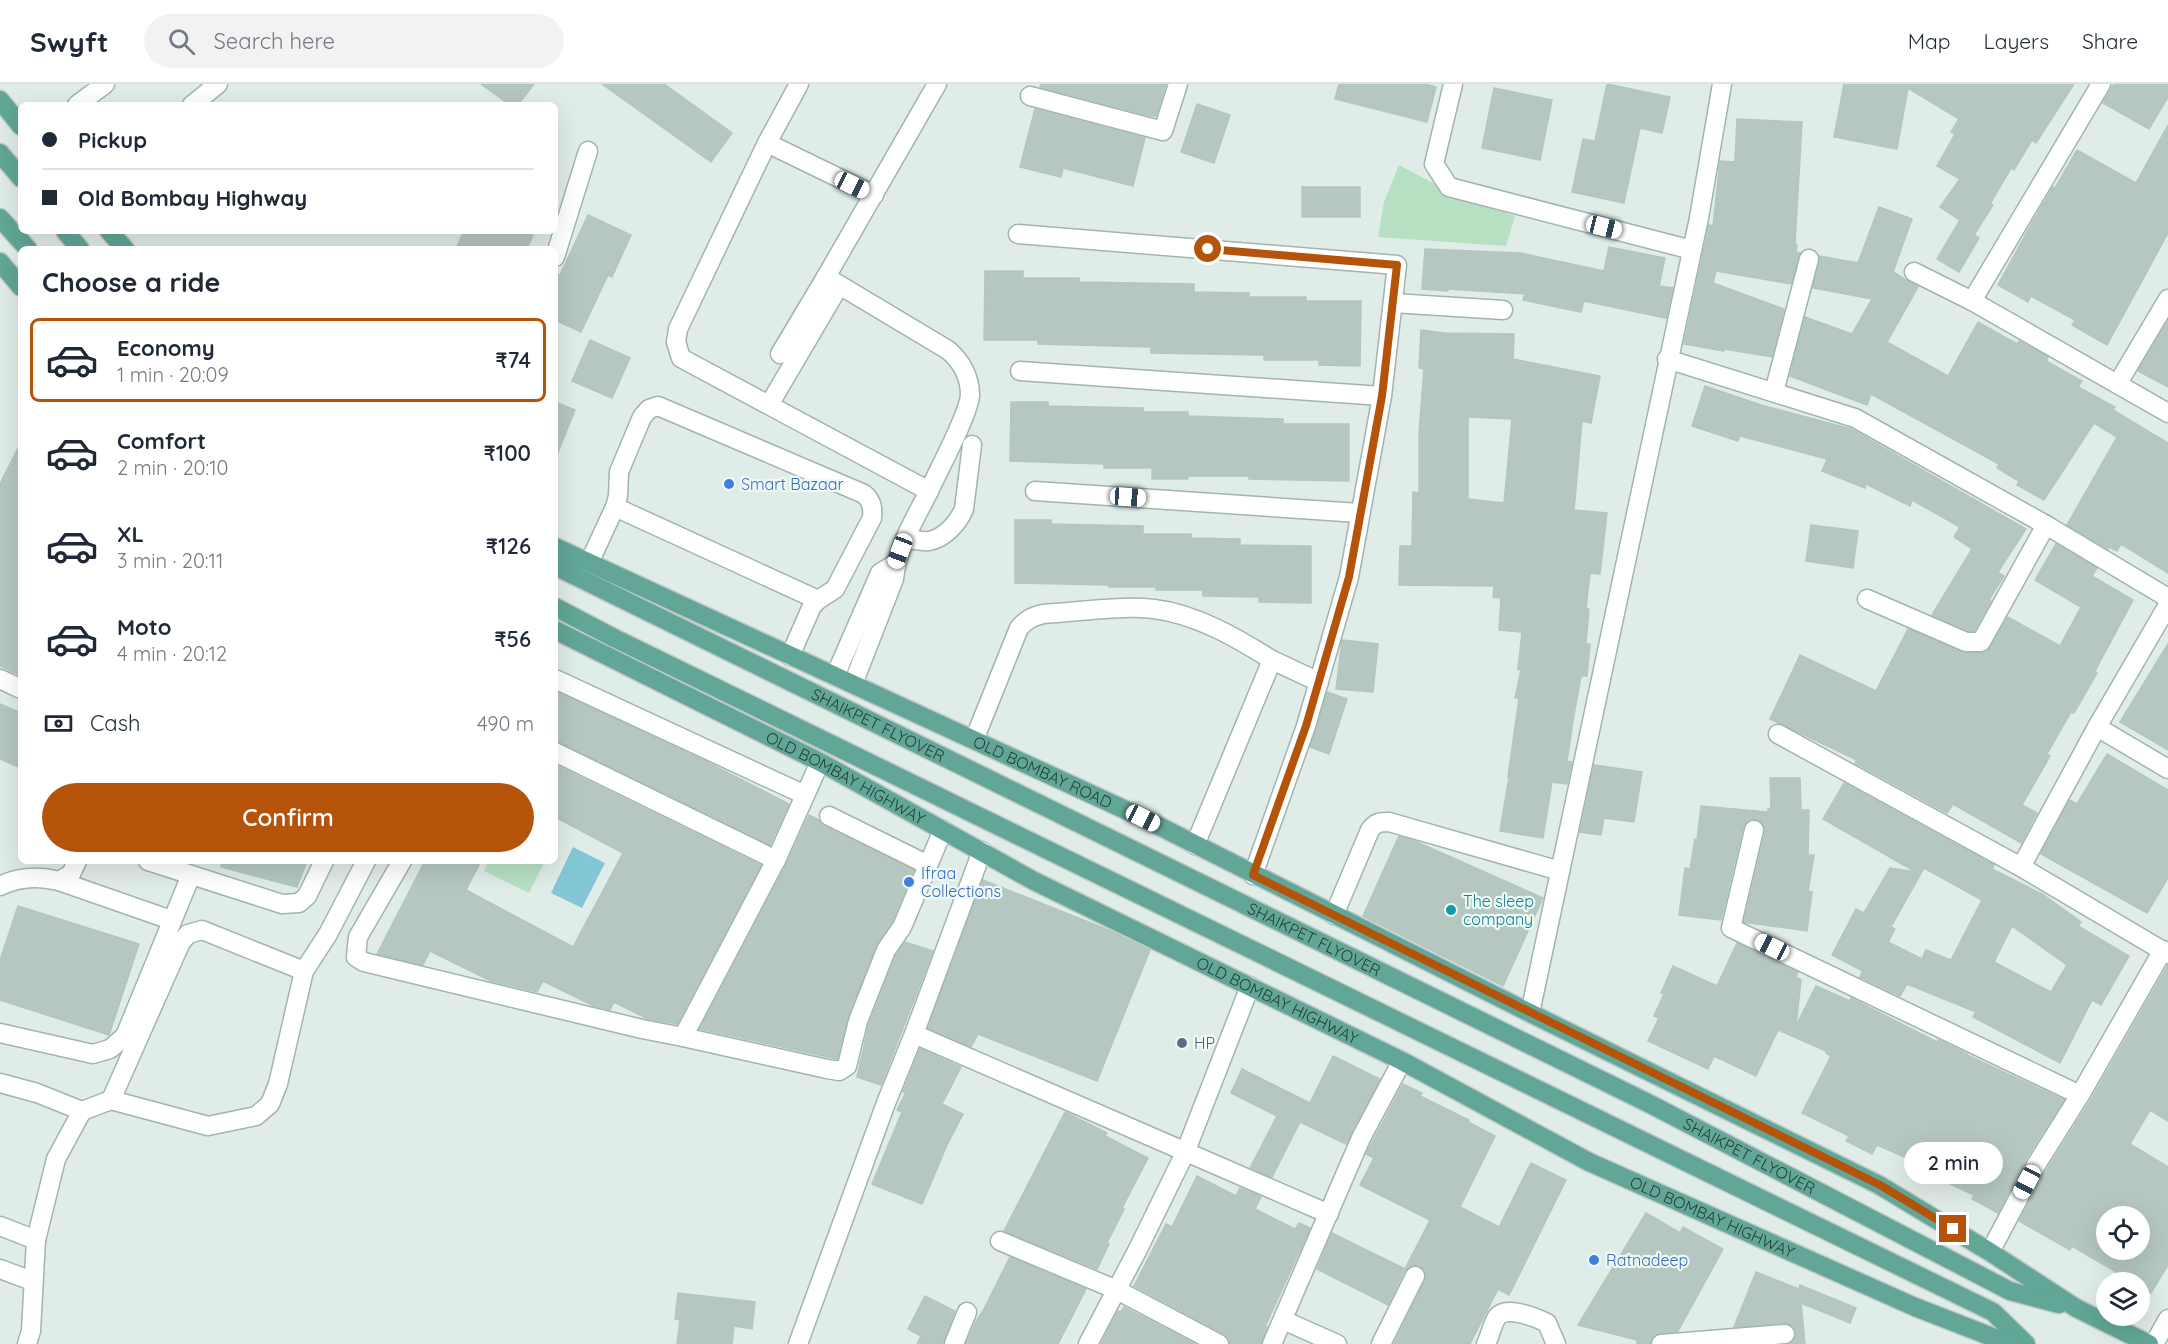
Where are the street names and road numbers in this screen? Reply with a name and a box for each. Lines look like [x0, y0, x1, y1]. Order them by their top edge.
street label: SHAIKPET FLYOVER [808, 684, 948, 766]
street label: OLD BOMBAY HIGHWAY [763, 727, 929, 829]
street label: OLD BOMBAY ROAD [970, 731, 1115, 812]
street label: SHAIKPET FLYOVER [1244, 898, 1384, 980]
street label: OLD BOMBAY HIGHWAY [1193, 952, 1362, 1048]
street label: SHAIKPET FLYOVER [1680, 1113, 1819, 1198]
street label: OLD BOMBAY HIGHWAY [1627, 1172, 1798, 1262]

